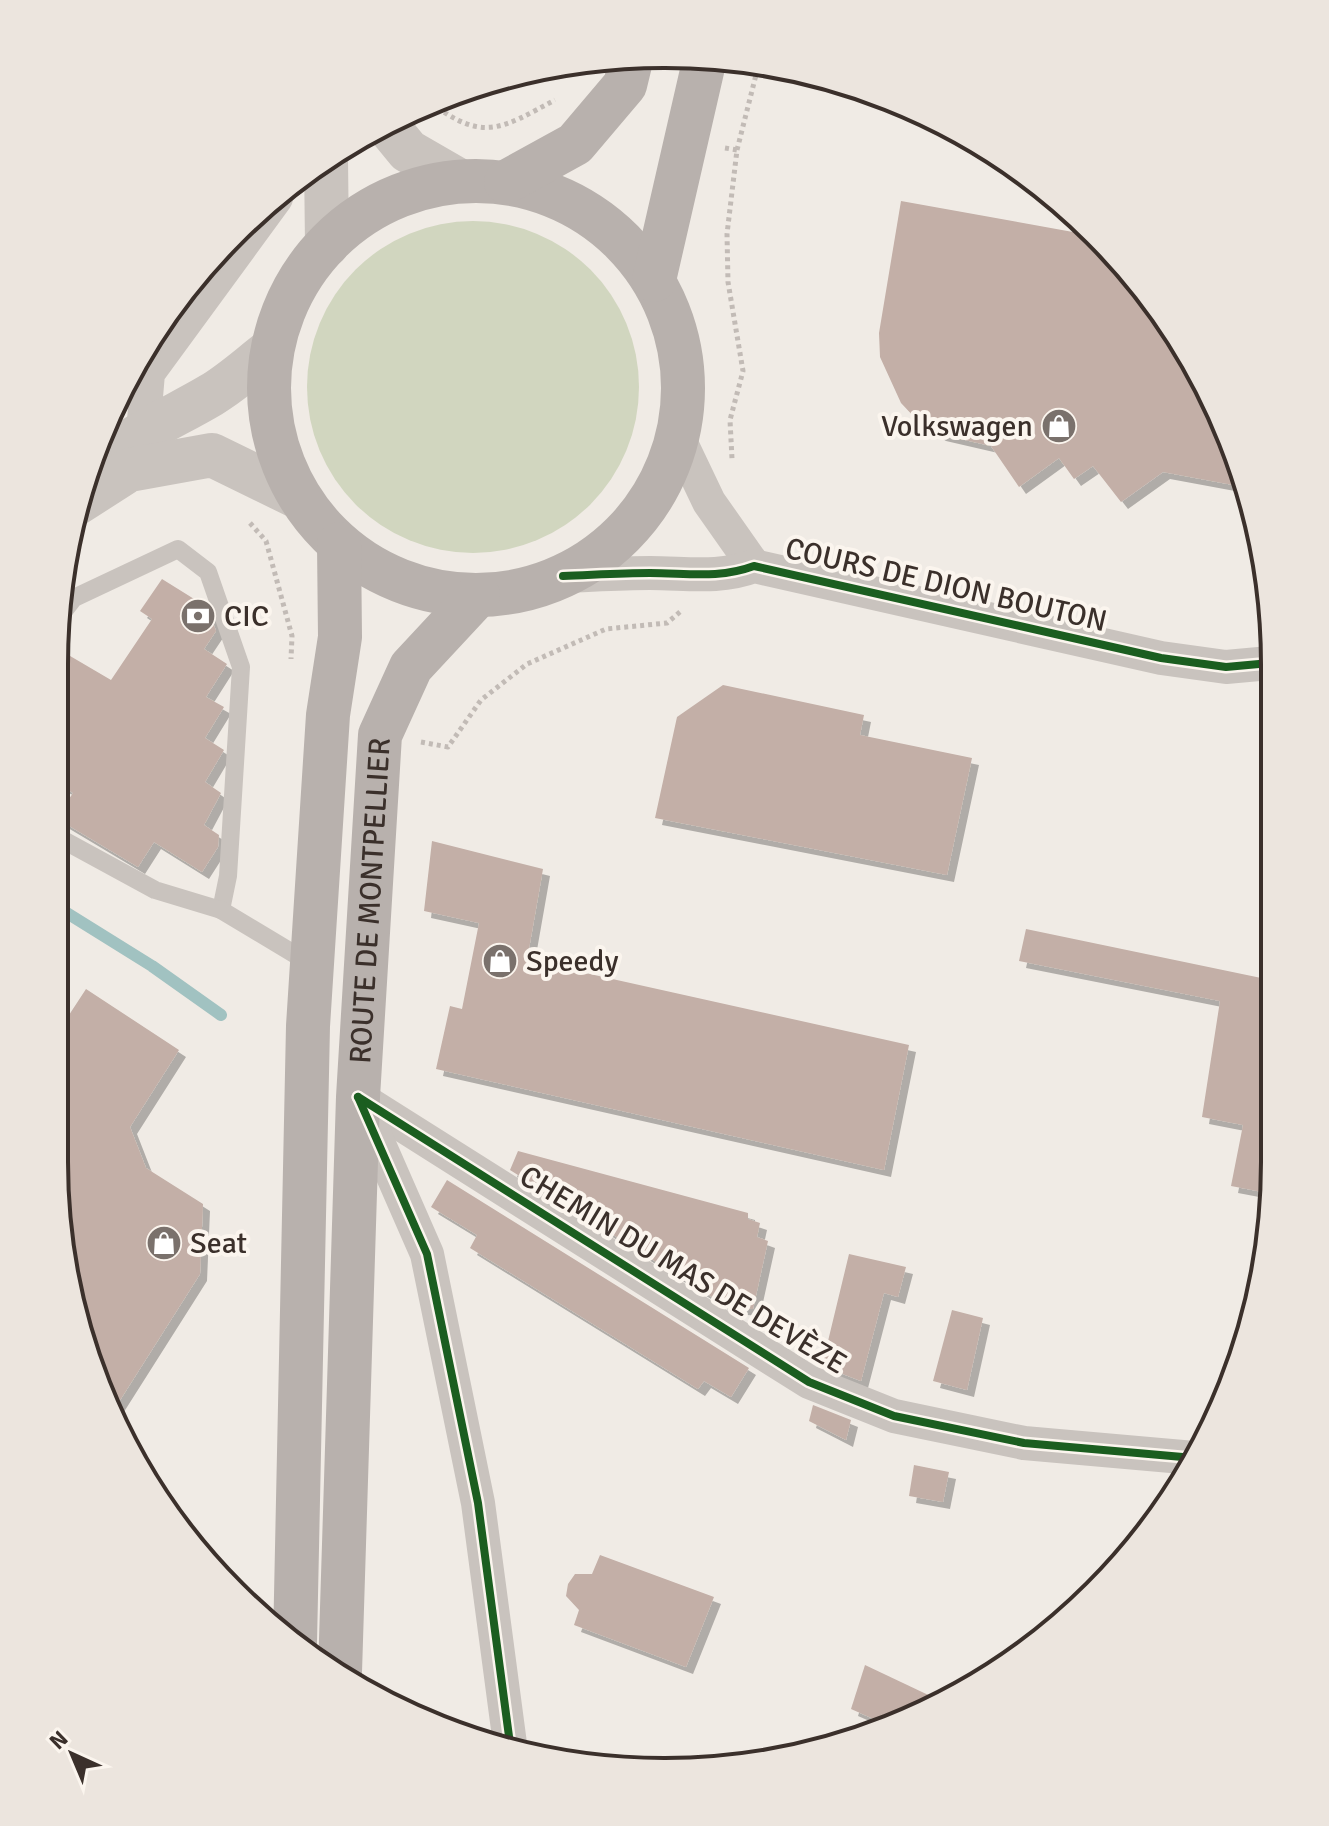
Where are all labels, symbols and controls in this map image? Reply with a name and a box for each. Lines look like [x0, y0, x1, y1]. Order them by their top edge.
shop icon: Volkswagen [1040, 407, 1078, 445]
place label: Volkswagen [881, 408, 1033, 445]
street label: COURS DE DION BOUTON [782, 530, 1110, 640]
bank icon: CIC [179, 597, 217, 635]
place label: CIC [224, 598, 269, 635]
street label: ROUTE DE MONTPELLIER [342, 737, 398, 1065]
shop icon: Speedy [481, 942, 519, 980]
place label: Speedy [526, 943, 619, 980]
street label: CHEMIN DU MAS DE DEVÈZE [513, 1158, 853, 1382]
shop icon: Seat [145, 1224, 183, 1262]
place label: Seat [190, 1225, 247, 1262]
north arrow [32, 1714, 112, 1794]
text: N [44, 1725, 73, 1755]

